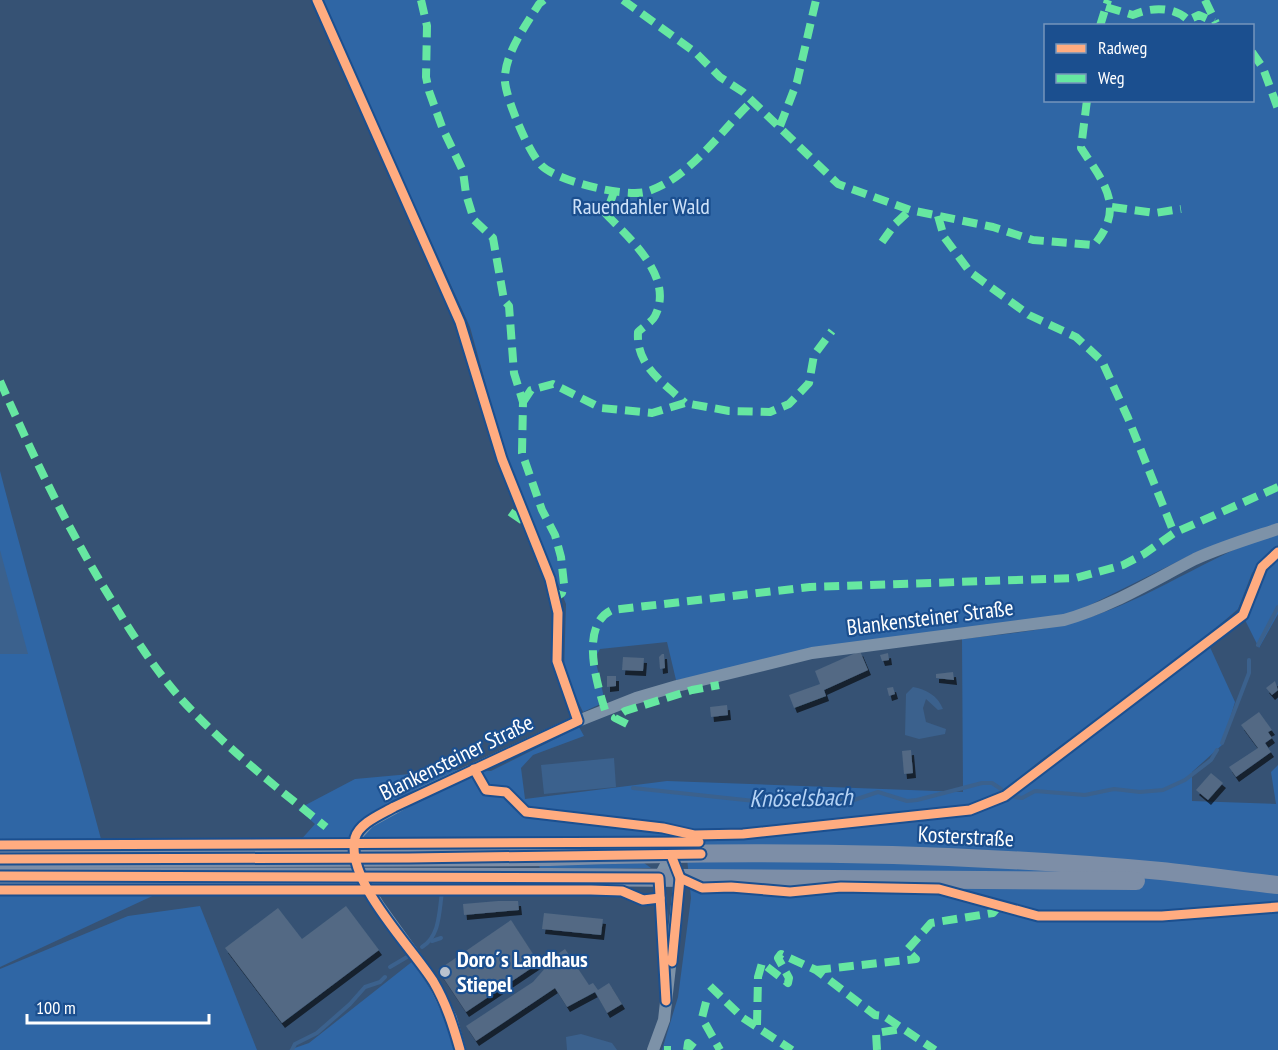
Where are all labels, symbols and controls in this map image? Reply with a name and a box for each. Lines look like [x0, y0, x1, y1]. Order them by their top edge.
legend [1044, 24, 1254, 102]
text: Radweg [1098, 36, 1147, 59]
text: Weg [1098, 66, 1125, 89]
park label: Rauendahler Wald [572, 192, 710, 220]
street label: Blankensteiner Straße [845, 593, 1015, 641]
street label: Blankensteiner Straße [374, 708, 538, 806]
water label: Knöselsbach [749, 781, 854, 814]
street label: Kosterstraße [917, 820, 1015, 852]
place label: Doro´s Landhaus Stiepel [457, 945, 588, 998]
marker: Doro´s Landhaus Stiepel [438, 965, 452, 979]
scale bar [27, 987, 208, 1025]
text: 100 m [36, 996, 76, 1019]

